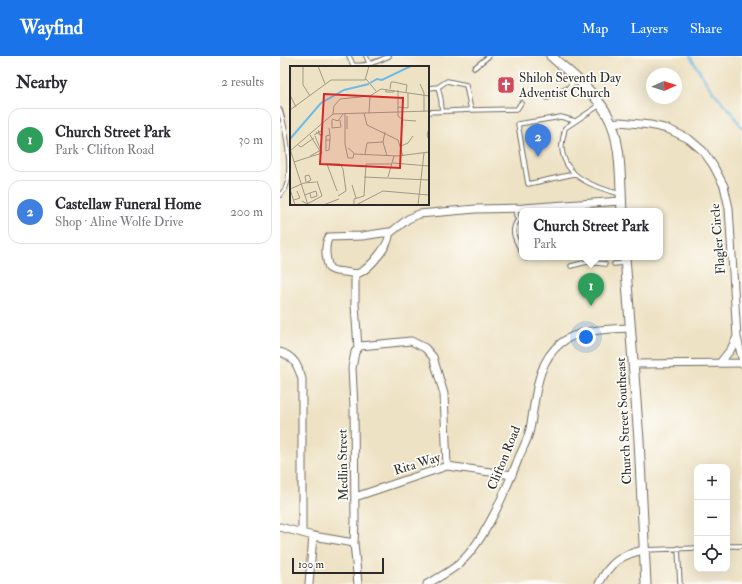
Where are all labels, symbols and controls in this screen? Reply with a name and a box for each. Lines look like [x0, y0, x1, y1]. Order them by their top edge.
text: Wayfind [20, 16, 83, 40]
text: Map [582, 20, 608, 37]
text: Layers [630, 20, 668, 37]
text: Share [690, 20, 722, 37]
inset map [290, 66, 429, 205]
north arrow [646, 68, 682, 104]
place label: Shiloh Seventh Day Adventist Church [518, 70, 621, 101]
text: Nearby [16, 72, 67, 93]
text: 2 results [221, 74, 264, 90]
church icon: Shiloh Seventh Day Adventist Church [496, 75, 516, 95]
text: Church Street Park [55, 123, 171, 142]
pin: 2 [525, 124, 551, 157]
text: 1 [28, 132, 32, 148]
text: 30 m [239, 132, 263, 148]
text: Park · Clifton Road [55, 142, 154, 158]
text: Castellaw Funeral Home [55, 195, 201, 214]
street label: Flagler Circle [707, 202, 729, 275]
text: 2 [27, 204, 33, 220]
text: 200 m [230, 204, 263, 220]
popup [519, 208, 663, 260]
text: Shop · Aline Wolfe Drive [55, 214, 184, 230]
text: Church Street Park [533, 217, 649, 236]
text: Park [533, 236, 557, 252]
pin: 1 [578, 273, 604, 306]
your location [576, 327, 596, 347]
street label: Church Street Southeast [613, 357, 635, 485]
street label: Clifton Road [484, 423, 524, 492]
street label: Medlin Street [334, 429, 352, 501]
street label: Rita Way [392, 449, 443, 480]
map controls [694, 464, 730, 572]
button: + [694, 464, 730, 500]
button: − [694, 500, 730, 536]
button: locate [694, 536, 730, 572]
scale bar [292, 556, 384, 575]
text: 100 m [298, 558, 324, 571]

